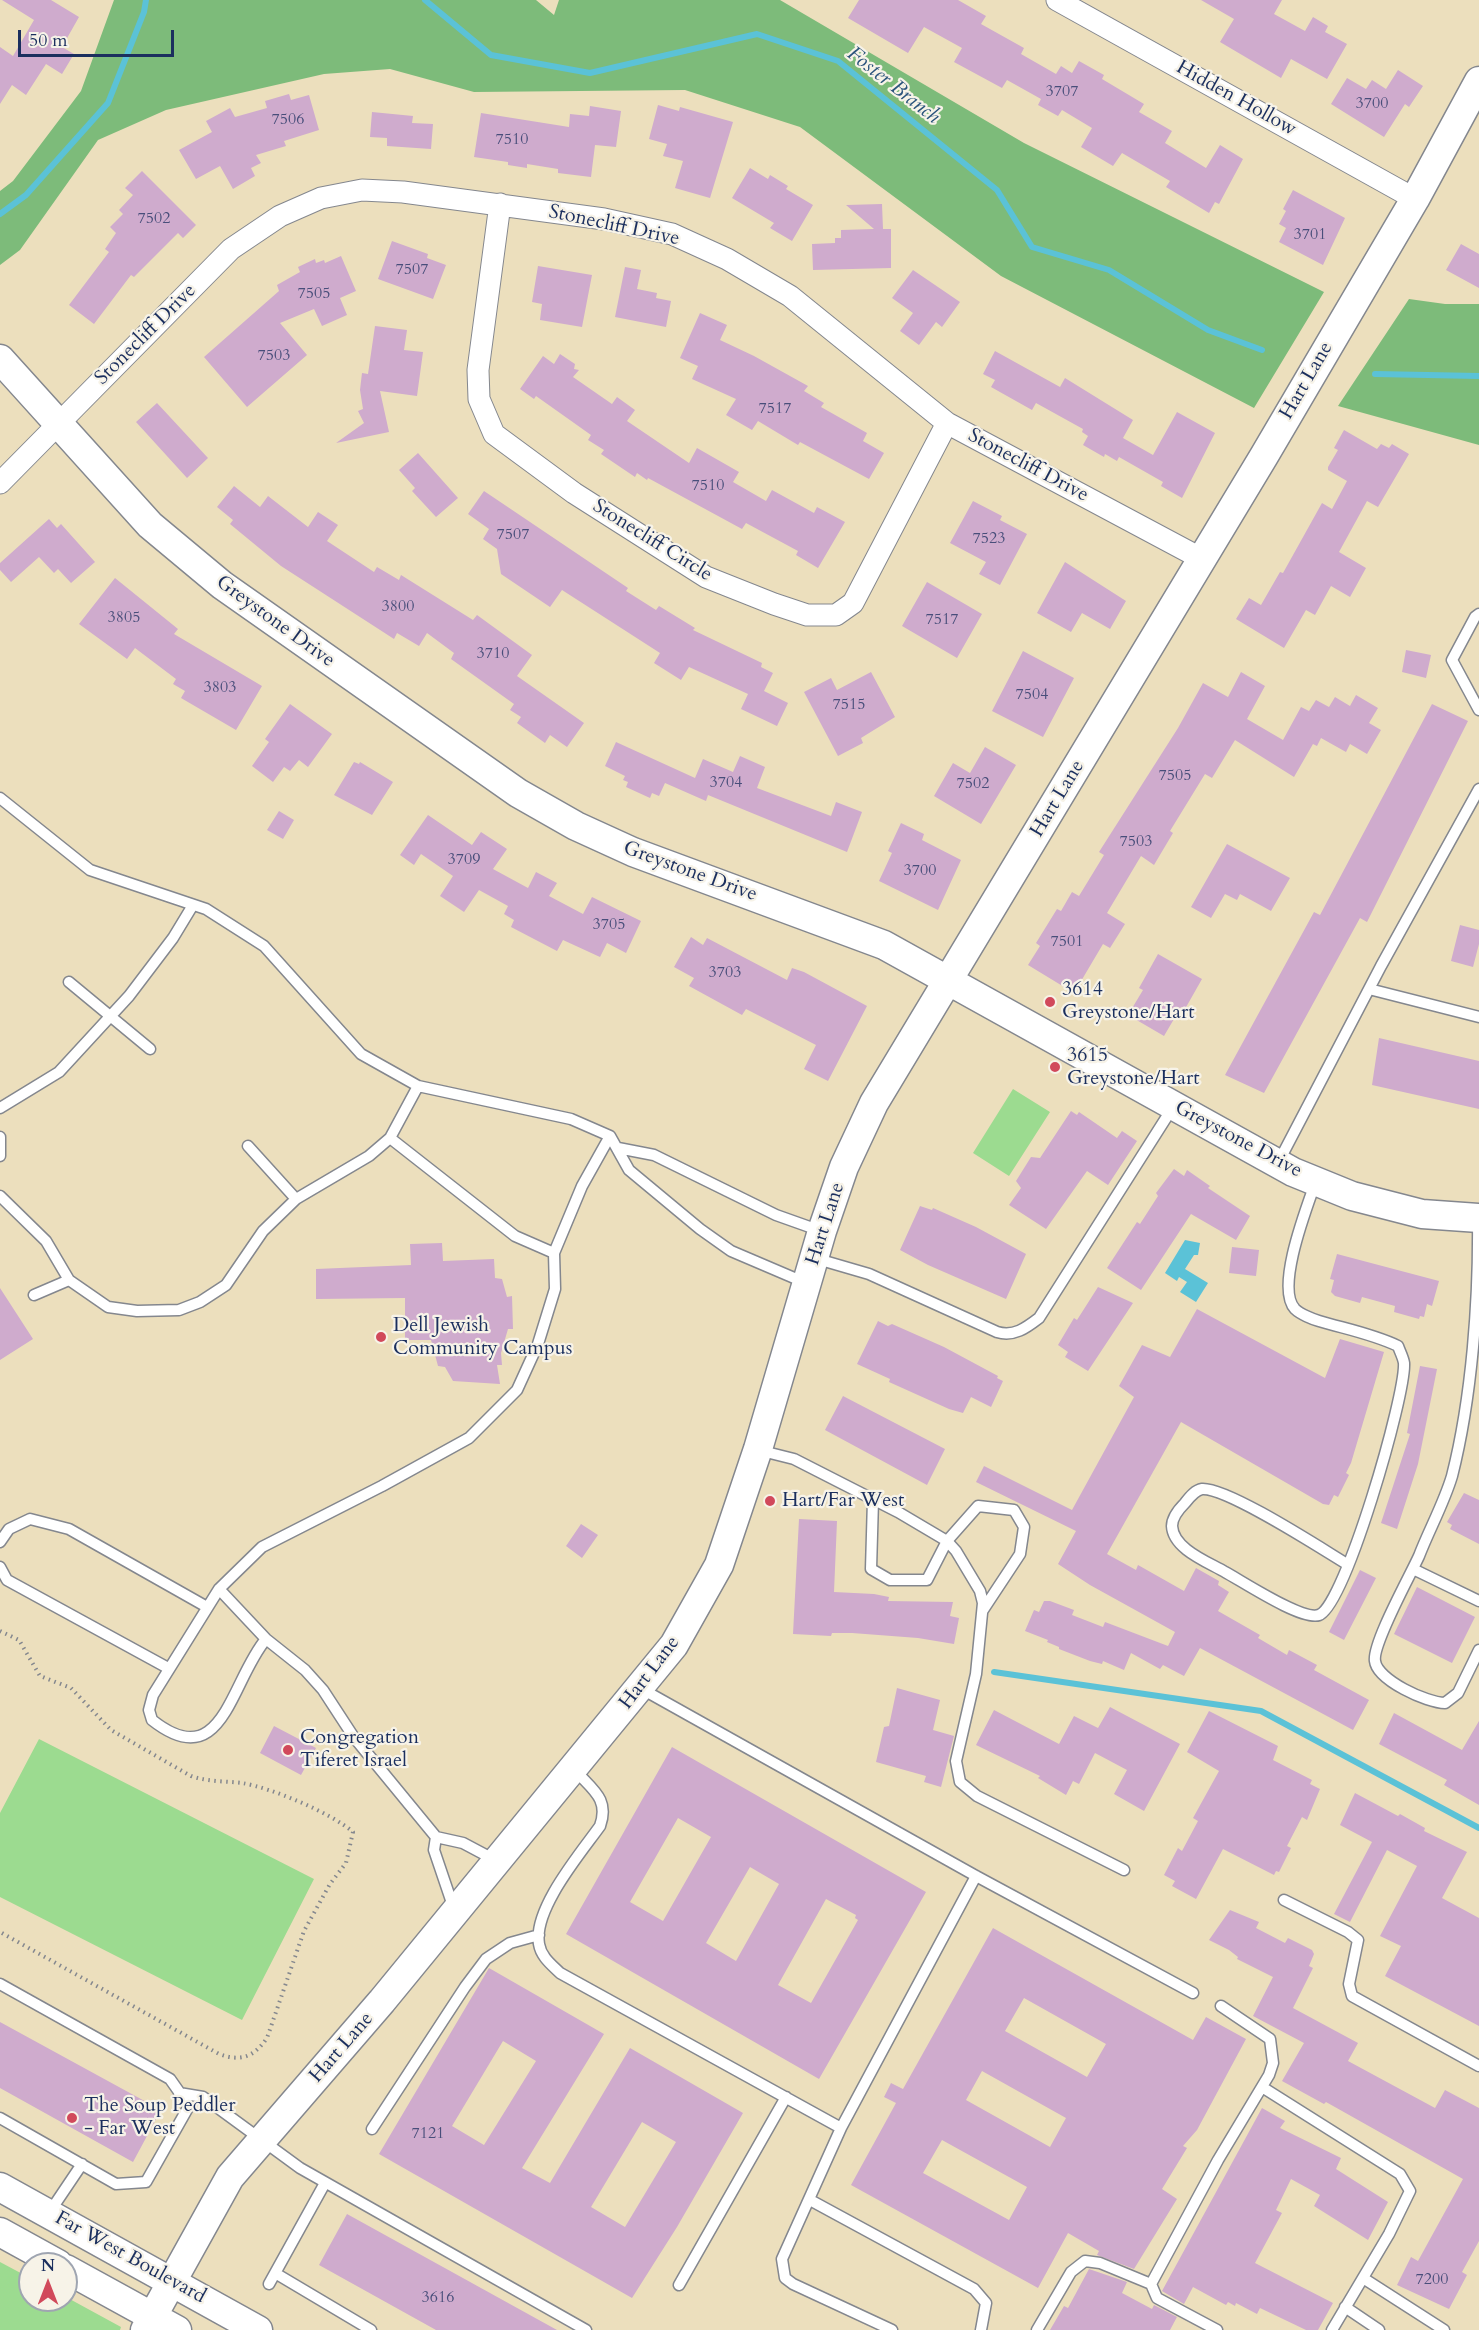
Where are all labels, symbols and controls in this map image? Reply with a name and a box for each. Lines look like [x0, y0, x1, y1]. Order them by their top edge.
scale bar [21, 18, 177, 56]
text: 50 m [29, 28, 68, 53]
water label: Foster Branch [842, 42, 944, 130]
street label: Hidden Hollow [1172, 56, 1300, 142]
house number: 3707 [1046, 82, 1078, 102]
house number: 3700 [1356, 94, 1388, 114]
house number: 7506 [272, 110, 304, 130]
house number: 7510 [496, 130, 528, 150]
street label: Stonecliff Drive [546, 200, 682, 252]
house number: 7502 [138, 209, 170, 229]
house number: 3701 [1294, 225, 1326, 245]
house number: 7507 [396, 260, 428, 280]
street label: Stonecliff Drive [90, 279, 202, 391]
house number: 7505 [298, 284, 330, 304]
street label: Hart Lane [1275, 338, 1339, 424]
house number: 7503 [258, 346, 290, 366]
house number: 7517 [759, 399, 791, 419]
street label: Stonecliff Drive [964, 424, 1092, 508]
house number: 7510 [692, 476, 724, 496]
street label: Stonecliff Circle [588, 495, 716, 587]
house number: 7507 [497, 525, 529, 545]
house number: 7523 [973, 529, 1005, 549]
street label: Greystone Drive [211, 571, 339, 673]
house number: 3800 [382, 597, 414, 617]
house number: 3805 [108, 608, 140, 628]
house number: 7517 [926, 610, 958, 630]
house number: 3710 [477, 644, 509, 664]
house number: 3803 [204, 678, 236, 698]
house number: 7504 [1016, 685, 1048, 705]
house number: 7515 [833, 695, 865, 715]
street label: Hart Lane [1026, 756, 1090, 842]
house number: 7505 [1159, 766, 1191, 786]
house number: 3704 [710, 773, 742, 793]
house number: 7502 [957, 774, 989, 794]
house number: 7503 [1120, 832, 1152, 852]
street label: Greystone Drive [620, 837, 760, 907]
house number: 3709 [448, 850, 480, 870]
house number: 3700 [904, 861, 936, 881]
house number: 3705 [593, 915, 625, 935]
house number: 7501 [1051, 932, 1083, 952]
house number: 3703 [709, 963, 741, 983]
place label: 3614 Greystone/Hart [1062, 978, 1194, 1025]
marker: 3614 Greystone/Hart [1043, 995, 1057, 1009]
place label: 3615 Greystone/Hart [1067, 1044, 1200, 1091]
marker: 3615 Greystone/Hart [1048, 1060, 1062, 1074]
street label: Greystone Drive [1170, 1096, 1306, 1184]
street label: Hart Lane [801, 1180, 851, 1268]
place label: Dell Jewish Community Campus [393, 1314, 572, 1361]
marker: Dell Jewish Community Campus [374, 1330, 388, 1344]
place label: Hart/Far West [782, 1489, 904, 1513]
marker: Hart/Far West [763, 1494, 777, 1508]
street label: Hart Lane [615, 1632, 685, 1714]
place label: Congregation Tiferet Israel [300, 1726, 419, 1773]
marker: Congregation Tiferet Israel [281, 1743, 295, 1757]
street label: Hart Lane [305, 2008, 379, 2088]
place label: The Soup Peddler - Far West [84, 2094, 236, 2141]
marker: The Soup Peddler - Far West [65, 2111, 79, 2125]
house number: 7121 [412, 2124, 444, 2144]
street label: Far West Boulevard [50, 2207, 210, 2309]
north arrow [18, 2252, 78, 2312]
text: N [41, 2255, 55, 2277]
house number: 7200 [1416, 2270, 1448, 2290]
house number: 3616 [422, 2288, 454, 2308]

